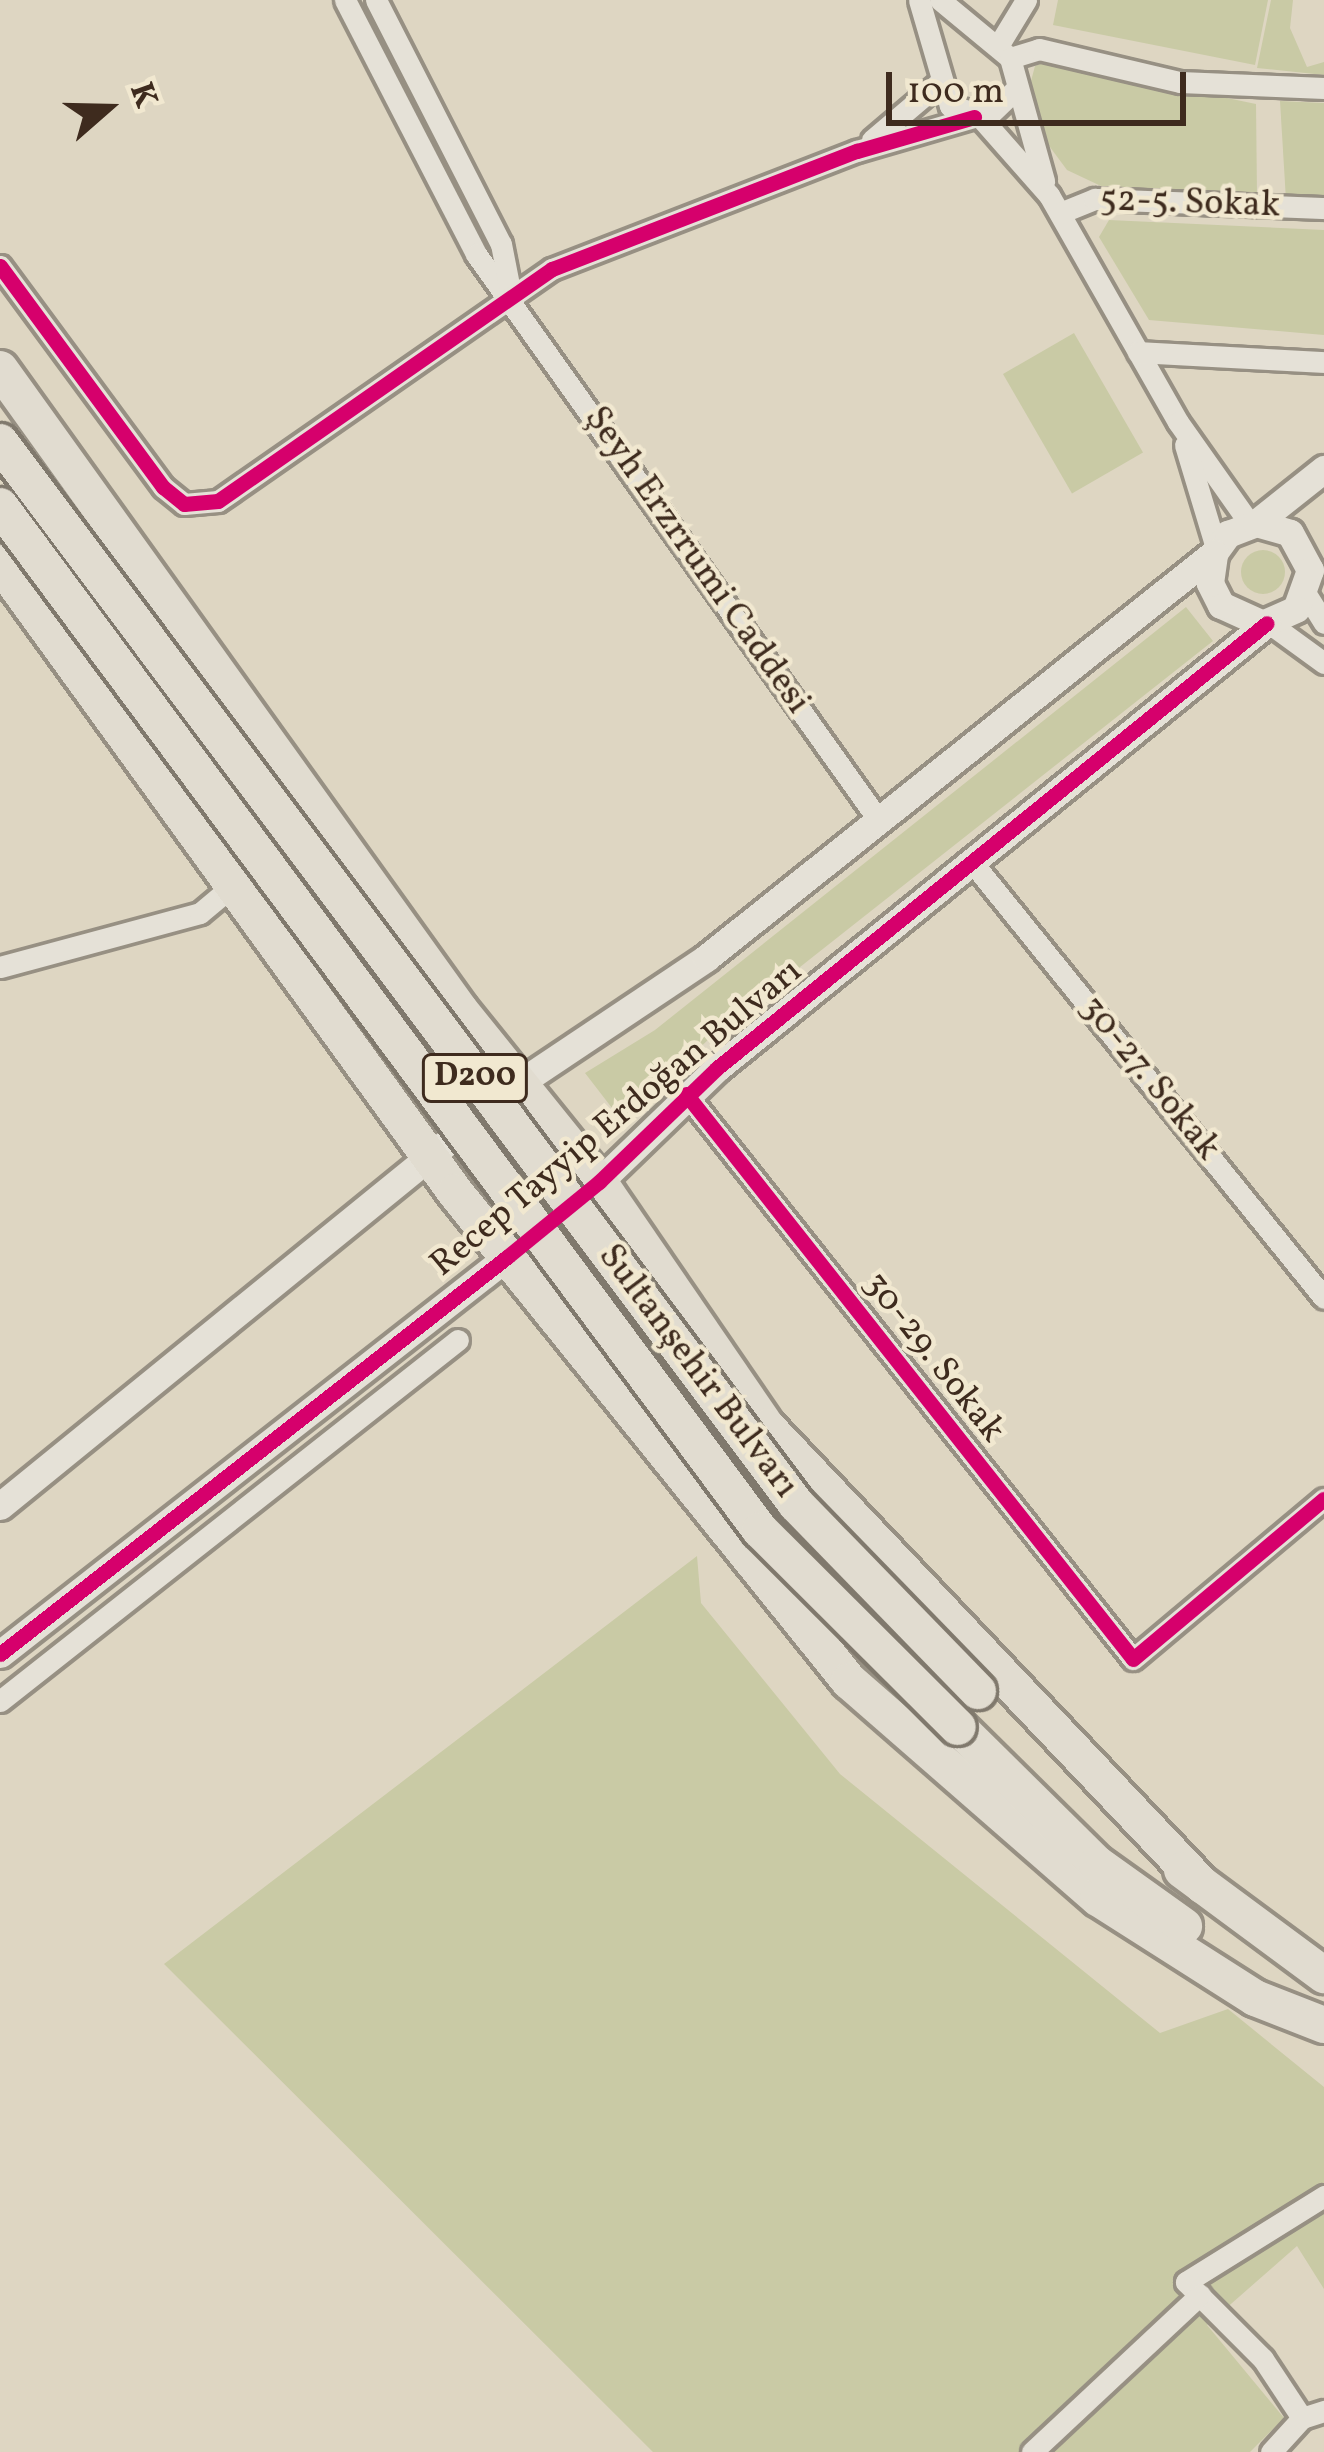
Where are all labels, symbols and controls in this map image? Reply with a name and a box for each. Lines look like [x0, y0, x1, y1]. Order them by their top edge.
north arrow [48, 48, 168, 168]
scale bar [892, 48, 1192, 122]
text: 100 m [907, 68, 1004, 118]
text: K [116, 77, 168, 115]
street label: 52-5. Sokak [1099, 179, 1281, 229]
street label: Şeyh Erzrrumi Caddesi [574, 399, 818, 723]
street label: Recep Tayyip Erdoğan Bulvarı [422, 950, 812, 1288]
street label: 30-27. Sokak [1069, 988, 1229, 1170]
road number: D200 [421, 1051, 529, 1105]
street label: Sultanşehir Bulvarı [588, 1237, 806, 1507]
street label: 30-29. Sokak [853, 1264, 1013, 1452]

